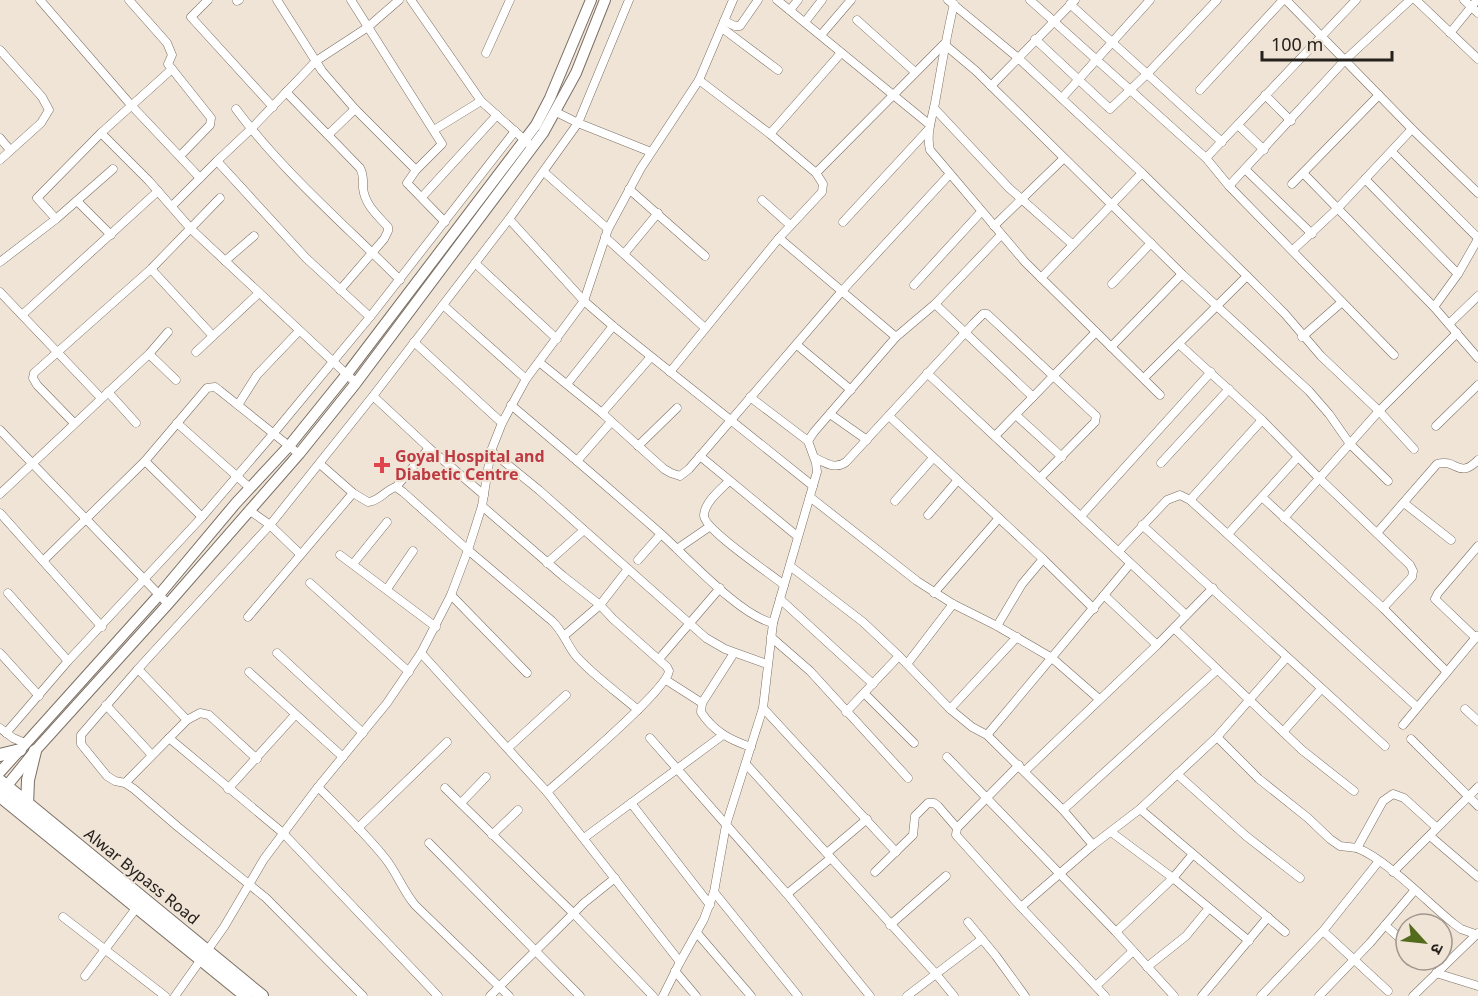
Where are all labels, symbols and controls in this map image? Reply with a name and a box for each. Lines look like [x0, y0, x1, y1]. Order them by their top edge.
scale bar [1262, 24, 1392, 62]
text: 100 m [1271, 32, 1323, 56]
place label: Goyal Hospital and Diabetic Centre [395, 445, 545, 485]
marker: Goyal Hospital and Diabetic Centre [373, 456, 391, 474]
street label: Alwar Bypass Road [80, 823, 204, 929]
north arrow [1394, 912, 1454, 972]
text: उ [1425, 940, 1449, 959]

